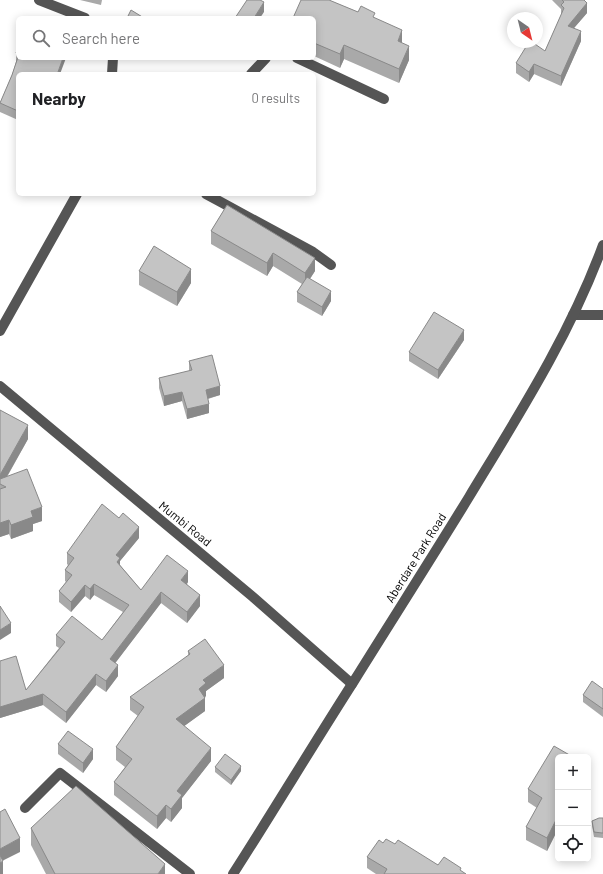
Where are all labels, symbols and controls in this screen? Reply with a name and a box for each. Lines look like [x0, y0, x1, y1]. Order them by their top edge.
north arrow [507, 12, 543, 48]
search box [16, 16, 316, 60]
icon: search [30, 27, 52, 49]
text: Search here [62, 29, 140, 47]
text: Nearby [32, 88, 86, 108]
text: 0 results [251, 90, 300, 106]
street label: Mumbi Road [157, 498, 215, 549]
street label: Aberdare Park Road [382, 510, 448, 605]
map controls [555, 754, 591, 862]
button: + [555, 754, 591, 790]
button: − [555, 790, 591, 826]
button: locate [555, 826, 591, 862]

